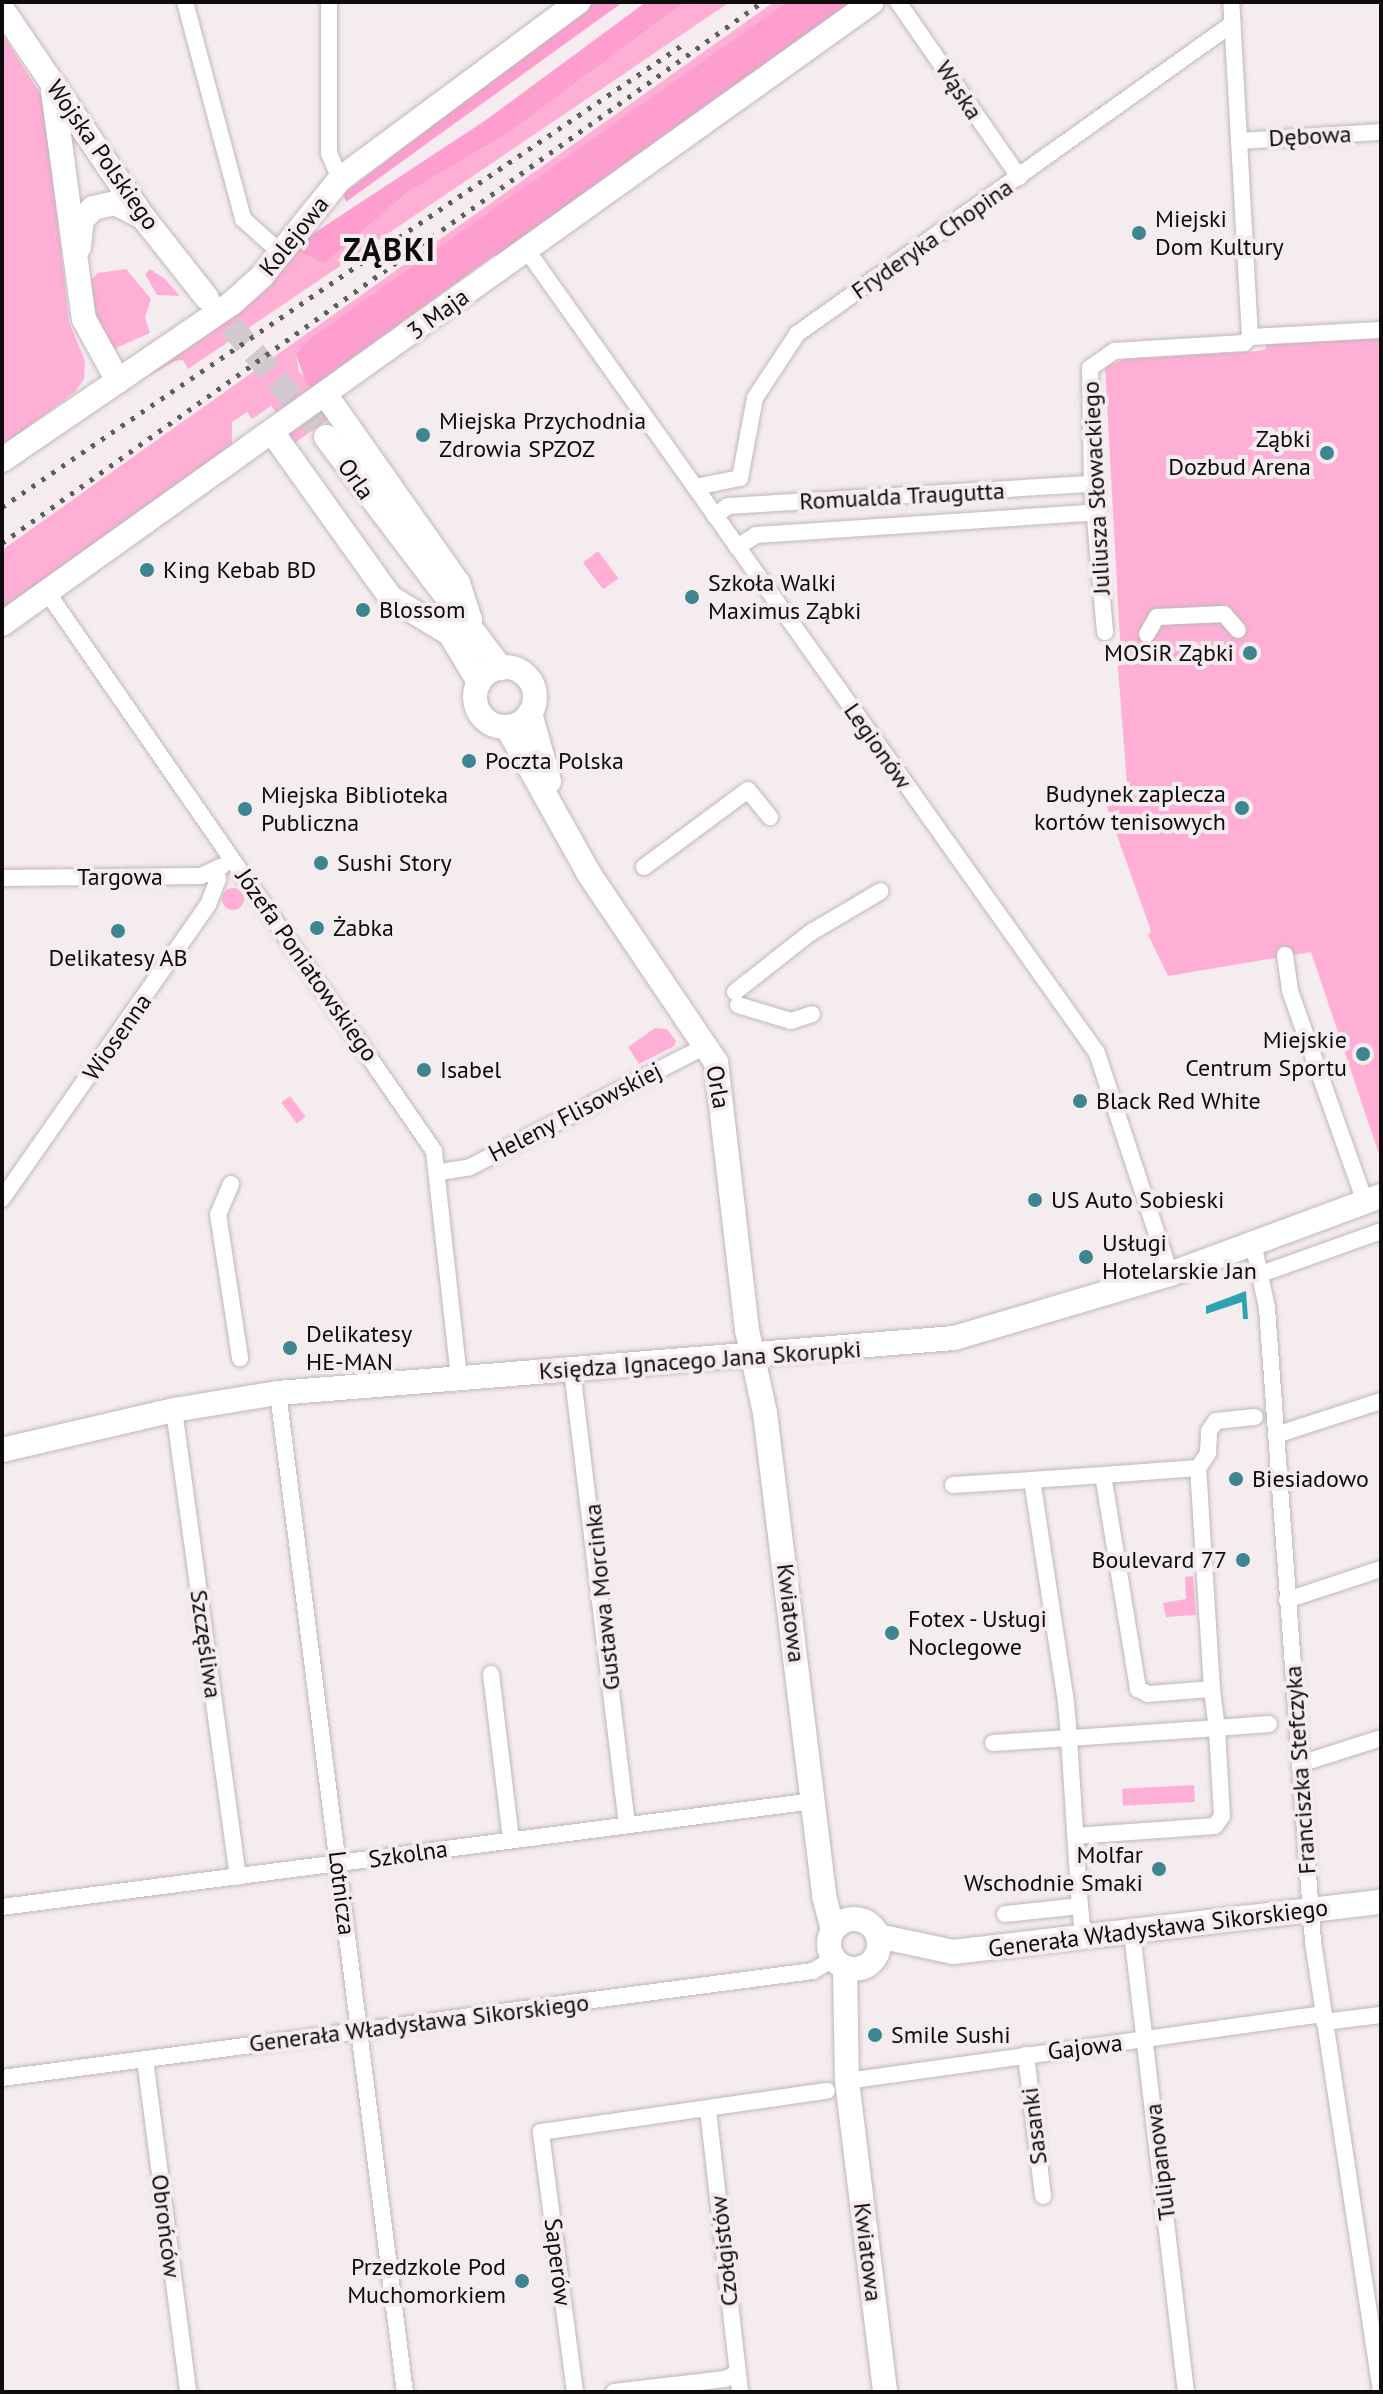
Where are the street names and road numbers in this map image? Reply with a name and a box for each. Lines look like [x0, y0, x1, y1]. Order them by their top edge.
street label: Wąska [929, 55, 989, 125]
street label: Wojska Polskiego [41, 75, 165, 235]
street label: Dębowa [1268, 119, 1352, 153]
street label: Fryderyka Chopina [846, 173, 1018, 305]
street label: Kolejowa [253, 190, 335, 282]
street label: 3 Maja [402, 282, 474, 346]
street label: Juliusza Słowackiego [1076, 381, 1116, 595]
street label: Orla [332, 453, 380, 505]
street label: Romualda Traugutta [798, 476, 1006, 516]
street label: Legionów [838, 697, 918, 795]
street label: Targowa [77, 863, 163, 891]
street label: Józefa Poniatowskiego [230, 863, 384, 1067]
street label: Wiosenna [77, 988, 157, 1086]
street label: Heleny Flisowskiej [483, 1056, 667, 1168]
street label: Orla [700, 1063, 736, 1111]
street label: Księdza Ignacego Jana Skorupki [538, 1334, 862, 1386]
street label: Gustawa Morcinka [578, 1502, 626, 1692]
street label: Kwiatowa [771, 1562, 811, 1664]
street label: Szczęśliwa [184, 1588, 228, 1700]
street label: Franciszka Stefczyka [1278, 1665, 1322, 1875]
street label: Szkolna [367, 1834, 449, 1874]
street label: Lotnicza [323, 1849, 361, 1937]
street label: Generała Władysława Sikorskiego [986, 1893, 1330, 1963]
street label: Generała Władysława Sikorskiego [247, 1988, 591, 2058]
street label: Gajowa [1046, 2028, 1124, 2066]
street label: Sasanki [1015, 2086, 1053, 2166]
street label: Tulipanowa [1139, 2102, 1181, 2222]
street label: Obrońców [145, 2173, 187, 2279]
street label: Czołgistów [704, 2194, 744, 2308]
street label: Kwiatowa [848, 2201, 888, 2303]
street label: Saperów [538, 2216, 578, 2308]

